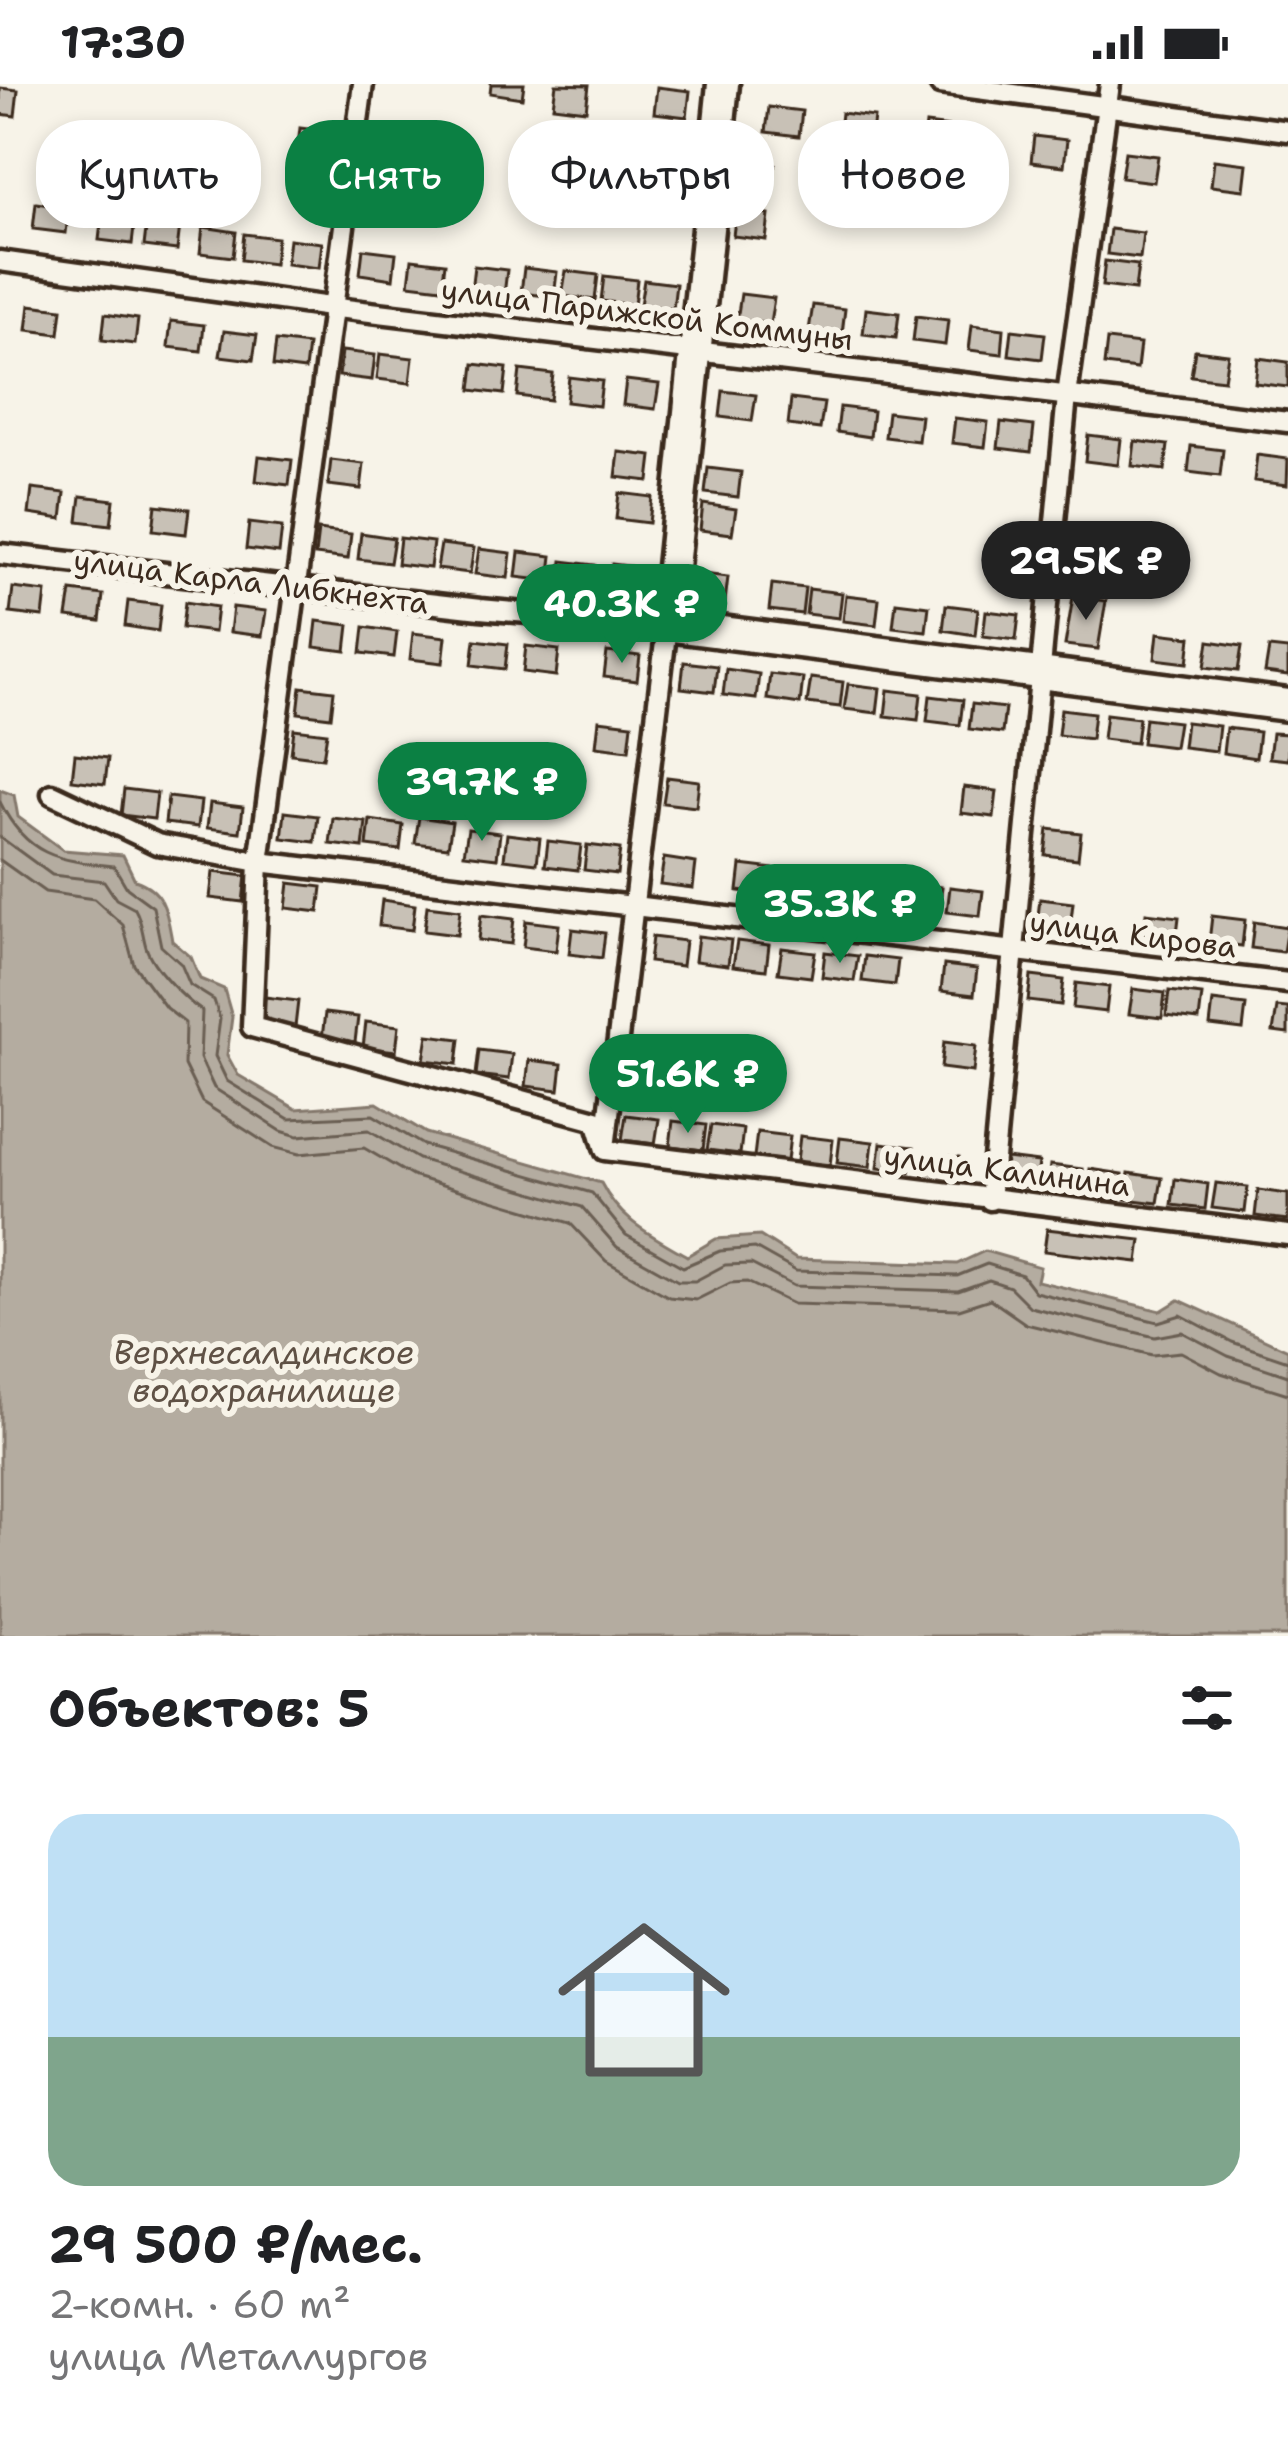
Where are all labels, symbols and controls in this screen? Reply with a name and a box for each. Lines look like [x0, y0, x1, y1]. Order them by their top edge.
text: 17:30 [60, 12, 186, 72]
chip: Купить [36, 120, 261, 228]
chip: Снять [285, 120, 484, 228]
chip: Фильтры [508, 120, 774, 228]
chip: Новое [798, 120, 1009, 228]
street label: улица Парижской Коммуны [439, 269, 855, 360]
pin: 29.5K ₽ [975, 521, 1197, 623]
text: 29.5K ₽ [1008, 534, 1164, 586]
street label: улица Карла Либкнехта [71, 539, 431, 624]
pin: 40.3K ₽ [511, 564, 733, 666]
text: 40.3K ₽ [543, 577, 701, 629]
pin: 39.7K ₽ [371, 742, 593, 844]
text: 39.7K ₽ [405, 755, 559, 807]
pin: 35.3K ₽ [729, 864, 951, 966]
text: 35.3K ₽ [762, 877, 918, 929]
street label: улица Кирова [1027, 901, 1239, 968]
pin: 51.6K ₽ [577, 1034, 799, 1136]
text: 51.6K ₽ [616, 1047, 760, 1099]
street label: улица Калинина [882, 1135, 1133, 1206]
water label: Верхнесалдинское водохранилище [113, 1330, 415, 1413]
text: Объектов: 5 [48, 1674, 370, 1742]
icon: filters [1174, 1675, 1240, 1741]
icon: home [536, 1892, 752, 2108]
text: 29 500 ₽/мес. [48, 2210, 423, 2278]
text: 2-комн. · 60 m² [48, 2278, 351, 2330]
text: улица Металлургов [48, 2330, 428, 2382]

